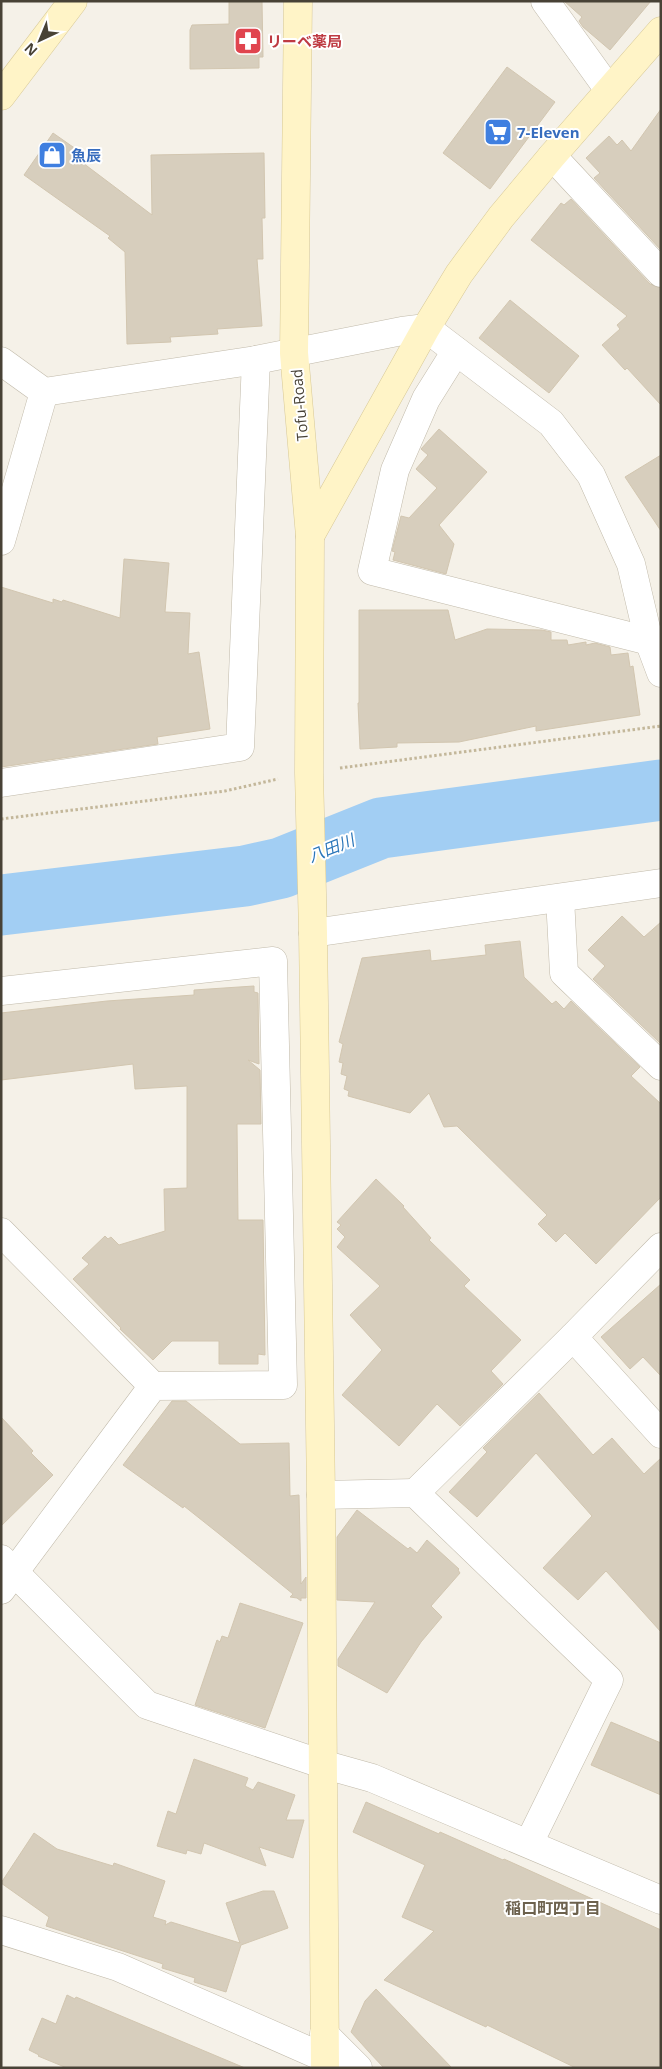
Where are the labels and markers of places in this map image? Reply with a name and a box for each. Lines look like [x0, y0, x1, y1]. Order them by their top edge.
pharmacy icon: リーベ薬局 [233, 26, 263, 56]
place label: リーベ薬局 [267, 31, 342, 51]
supermarket icon: 7-Eleven [483, 117, 513, 147]
place label: 7-Eleven [517, 122, 580, 142]
shop icon: 魚辰 [37, 140, 67, 170]
place label: 魚辰 [71, 145, 101, 165]

